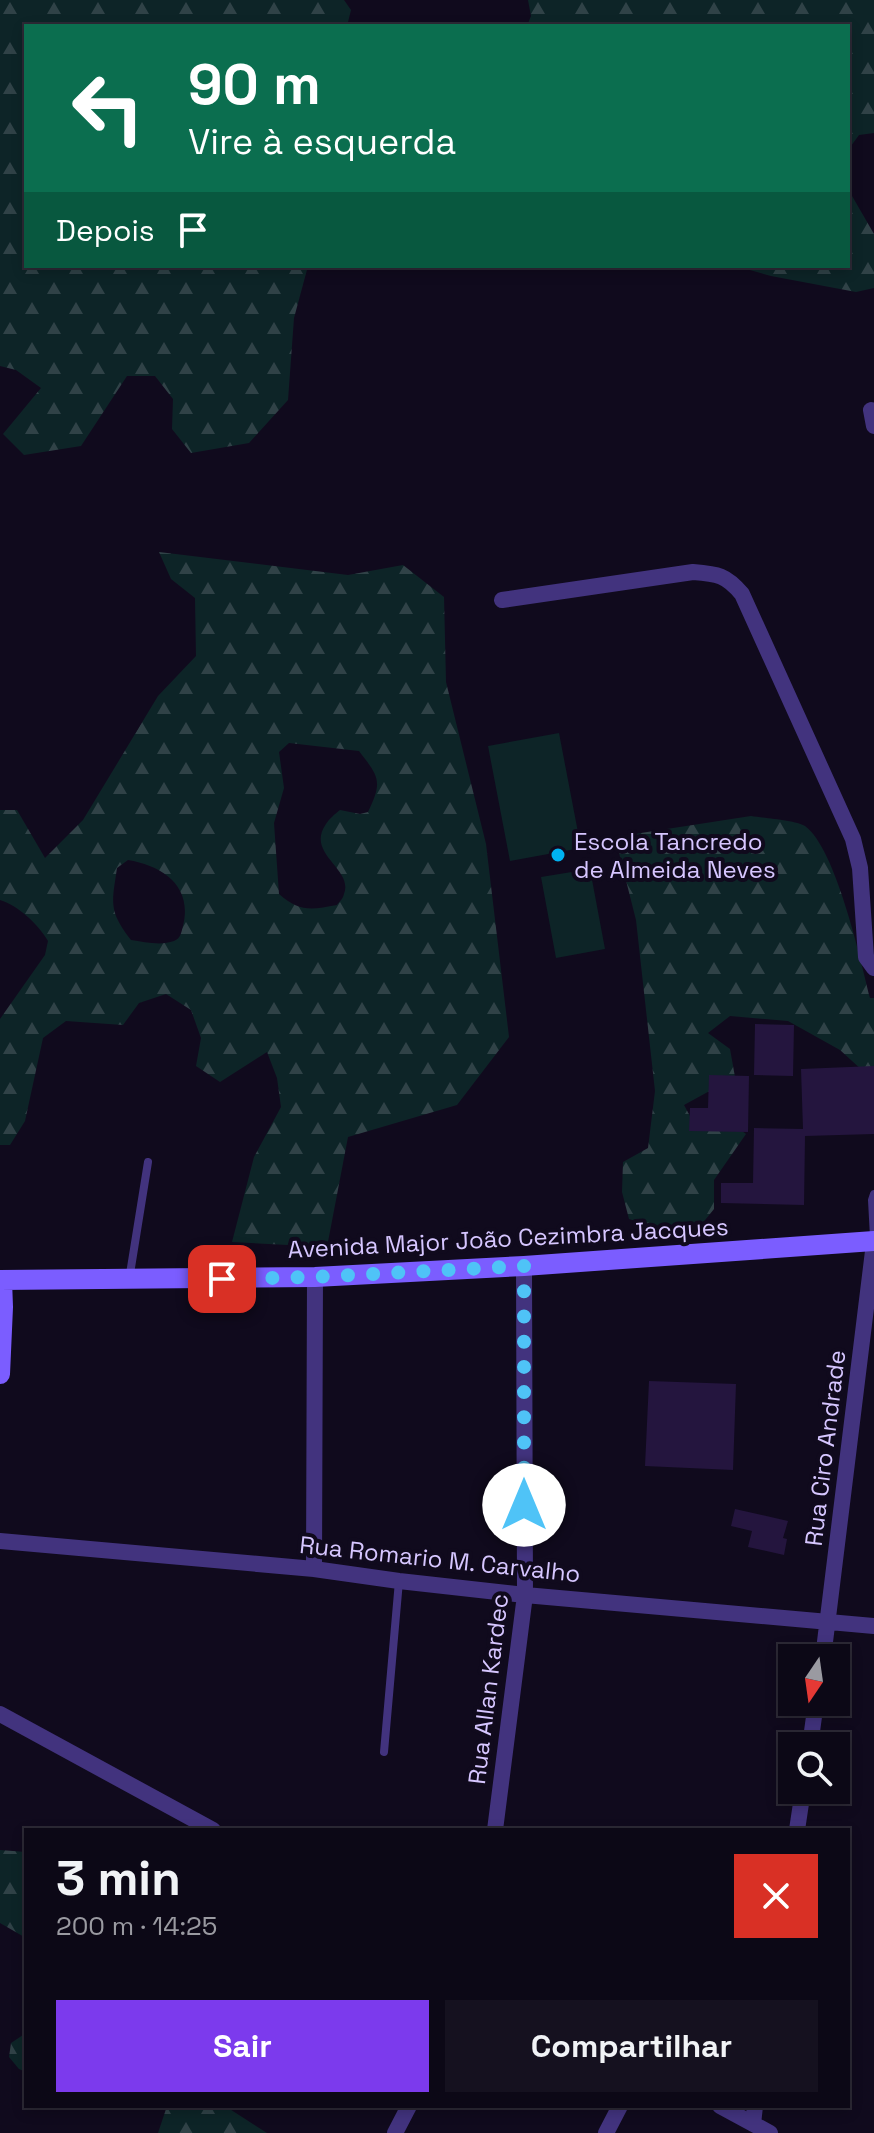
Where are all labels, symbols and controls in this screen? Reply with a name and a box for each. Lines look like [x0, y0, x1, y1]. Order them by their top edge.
text: 90 m [188, 49, 321, 120]
icon: left [56, 56, 160, 160]
text: Vire à esquerda [188, 119, 456, 165]
icon: arrive [171, 208, 215, 252]
text: Depois [56, 211, 155, 250]
place label: Escola Tancredo de Almeida Neves [574, 826, 776, 885]
marker: Escola Tancredo de Almeida Neves [549, 846, 567, 864]
street label: Avenida Major João Cezimbra Jacques [287, 1211, 729, 1265]
pin [188, 1245, 256, 1313]
icon: arrive [200, 1257, 244, 1301]
street label: Rua Ciro Andrade [798, 1348, 852, 1548]
position arrow [482, 1463, 566, 1547]
street label: Rua Romario M. Carvalho [298, 1529, 582, 1589]
street label: Rua Allan Kardec [461, 1592, 515, 1786]
north arrow [778, 1644, 850, 1716]
map controls [778, 1644, 850, 1804]
button: search [778, 1732, 850, 1804]
text: 3 min [56, 1848, 181, 1909]
button: close [734, 1854, 818, 1938]
text: 200 m · 14:25 [56, 1909, 217, 1943]
button: Sair [56, 2000, 429, 2092]
button: Compartilhar [445, 2000, 818, 2092]

